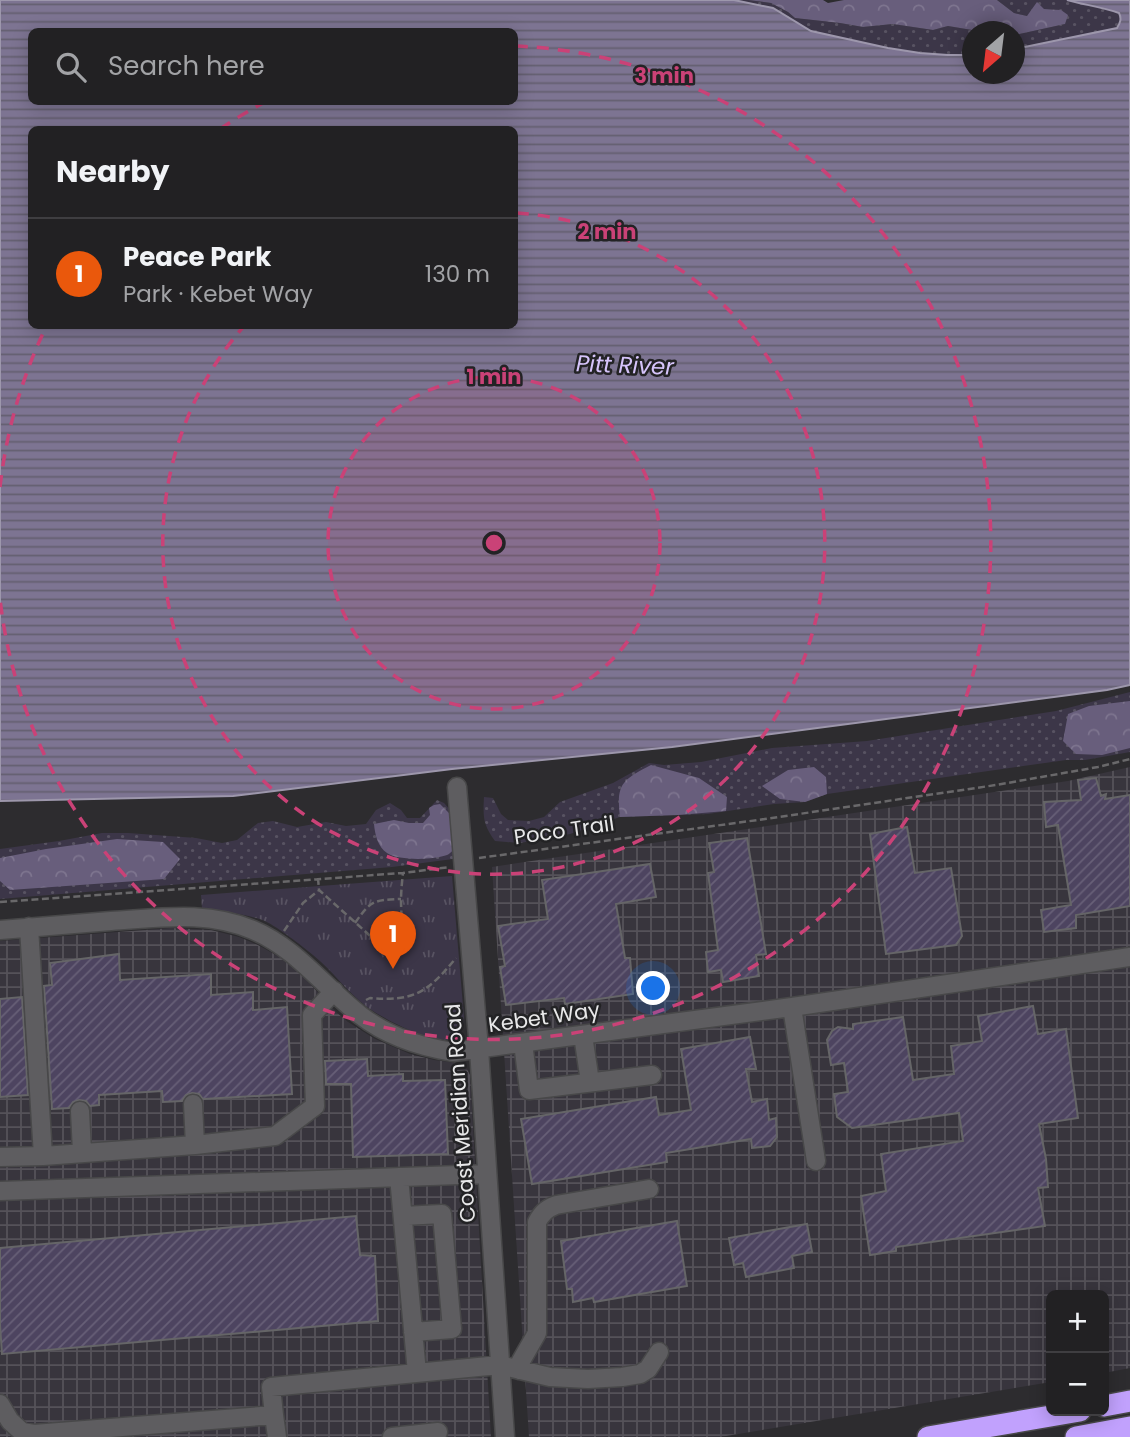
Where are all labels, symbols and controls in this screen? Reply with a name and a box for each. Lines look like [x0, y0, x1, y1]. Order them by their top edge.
north arrow [962, 21, 1025, 84]
search box [28, 28, 518, 105]
icon: search [52, 48, 90, 86]
text: Search here [108, 48, 265, 84]
text: 3 min [634, 61, 694, 90]
text: Nearby [56, 150, 170, 193]
text: 2 min [577, 217, 637, 246]
text: Peace Park [123, 239, 271, 275]
text: 1 [75, 258, 83, 290]
text: 130 m [425, 258, 490, 290]
text: Park · Kebet Way [123, 278, 313, 310]
water label: Pitt River [575, 347, 676, 383]
text: 1 min [467, 362, 521, 391]
centre of rings [482, 531, 506, 555]
street label: Poco Trail [512, 809, 616, 851]
pin: 1 [370, 911, 416, 969]
your location [636, 971, 670, 1005]
street label: Kebet Way [486, 995, 602, 1039]
street label: Coast Meridian Road [438, 1003, 482, 1223]
map controls [1046, 1290, 1109, 1416]
button: + [1046, 1290, 1109, 1353]
button: − [1046, 1353, 1109, 1416]

